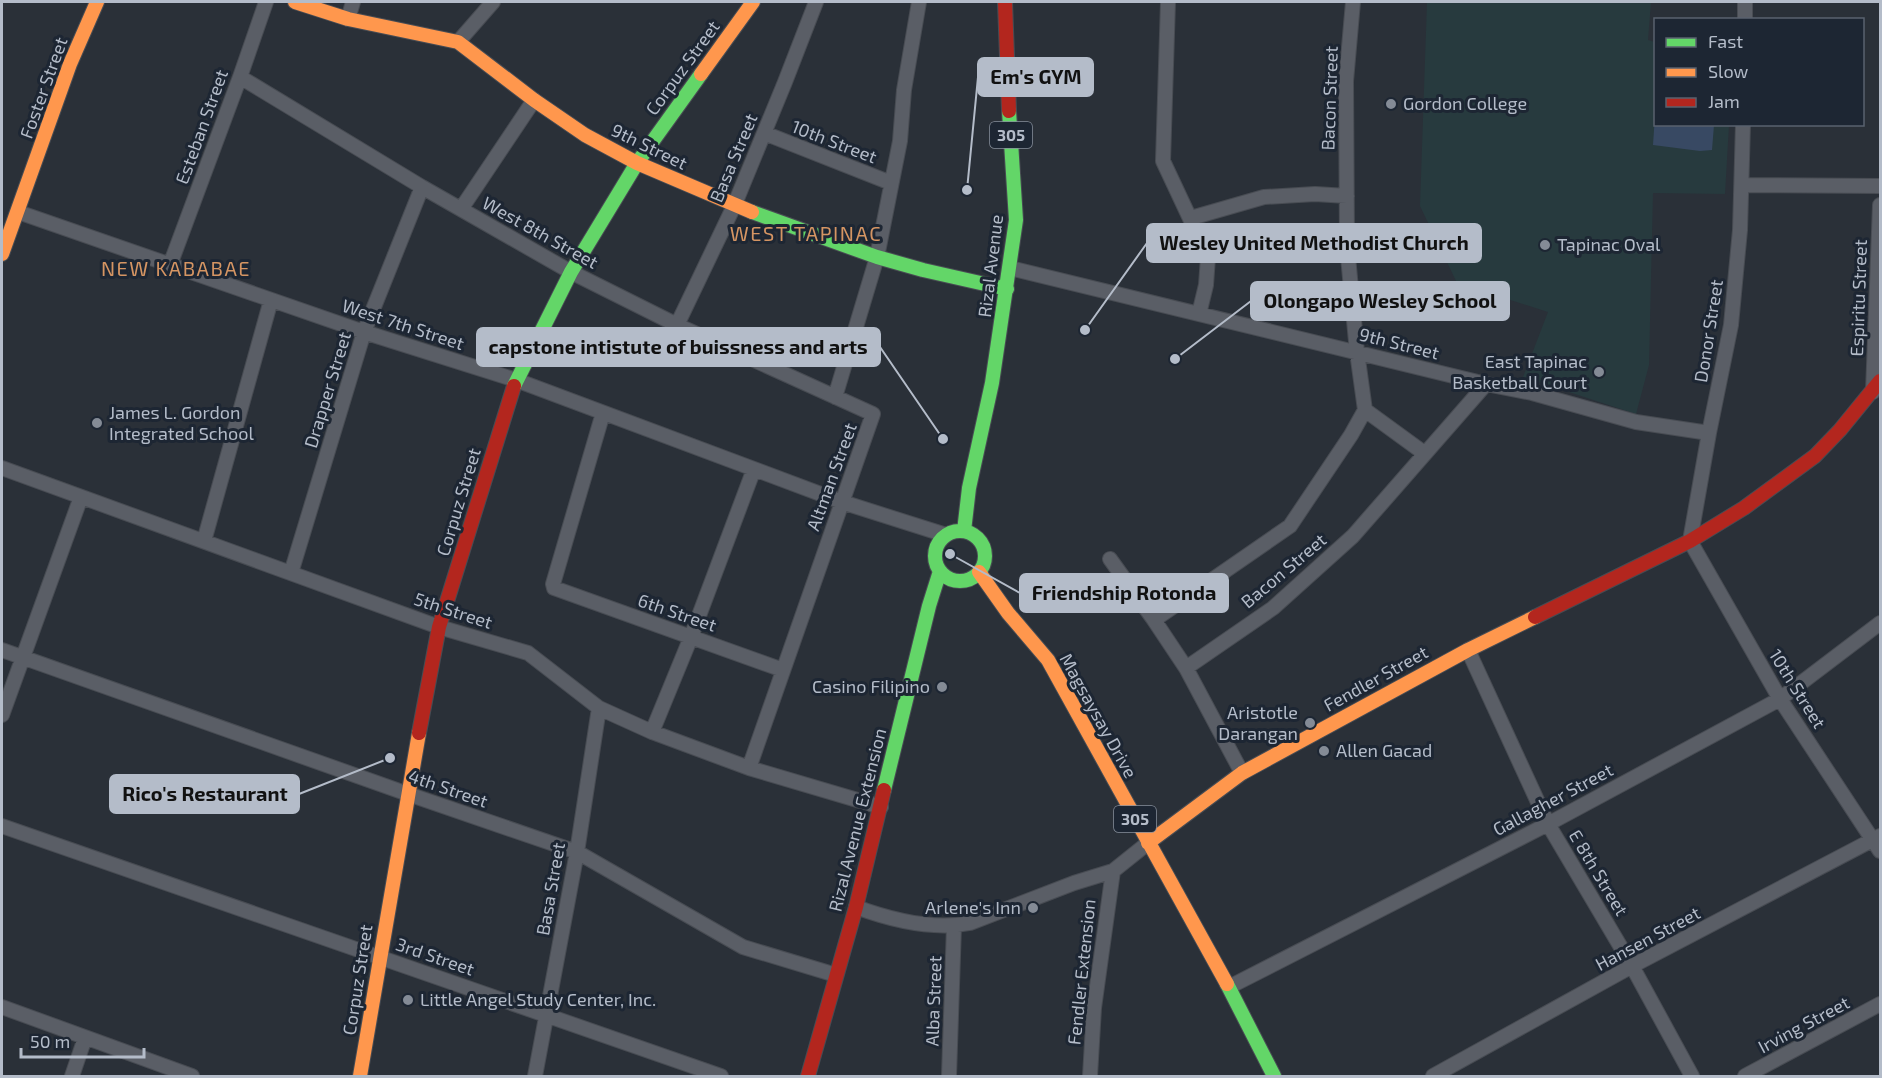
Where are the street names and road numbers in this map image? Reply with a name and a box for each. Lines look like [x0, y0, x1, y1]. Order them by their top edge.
street label: Corpuz Street [640, 16, 724, 119]
street label: Foster Street [15, 34, 72, 141]
street label: Bacon Street [1316, 45, 1342, 151]
street label: Esteban Street [170, 66, 232, 187]
street label: Basa Street [705, 110, 762, 205]
street label: 10th Street [789, 115, 880, 167]
street label: 9th Street [608, 118, 691, 174]
road number: 305 [990, 122, 1032, 148]
street label: West 8th Street [479, 191, 602, 273]
street label: Rizal Avenue [973, 213, 1007, 319]
street label: Espiritu Street [1845, 239, 1871, 357]
street label: Donor Street [1689, 278, 1727, 384]
street label: West 7th Street [340, 294, 467, 354]
street label: 9th Street [1357, 322, 1442, 364]
street label: Drapper Street [299, 329, 355, 451]
street label: Altman Street [801, 419, 861, 534]
street label: Corpuz Street [431, 445, 485, 558]
street label: Bacon Street [1236, 528, 1331, 612]
street label: 5th Street [411, 587, 495, 633]
street label: 6th Street [635, 588, 720, 636]
street label: Fendler Street [1320, 640, 1432, 716]
street label: 10th Street [1765, 645, 1831, 732]
street label: Magsaysay Drive [1056, 649, 1142, 782]
street label: Rizal Avenue Extension [824, 726, 890, 914]
street label: Gallagher Street [1489, 758, 1616, 840]
street label: 4th Street [406, 764, 491, 812]
road number: 305 [1114, 806, 1156, 832]
street label: E 8th Street [1565, 826, 1633, 920]
street label: Basa Street [531, 840, 569, 937]
street label: Fendler Extension [1062, 898, 1100, 1046]
street label: Hansen Street [1591, 901, 1704, 975]
street label: Corpuz Street [337, 923, 377, 1037]
street label: 3rd Street [393, 932, 478, 980]
street label: Alba Street [920, 955, 946, 1047]
street label: Irving Street [1754, 991, 1853, 1057]

